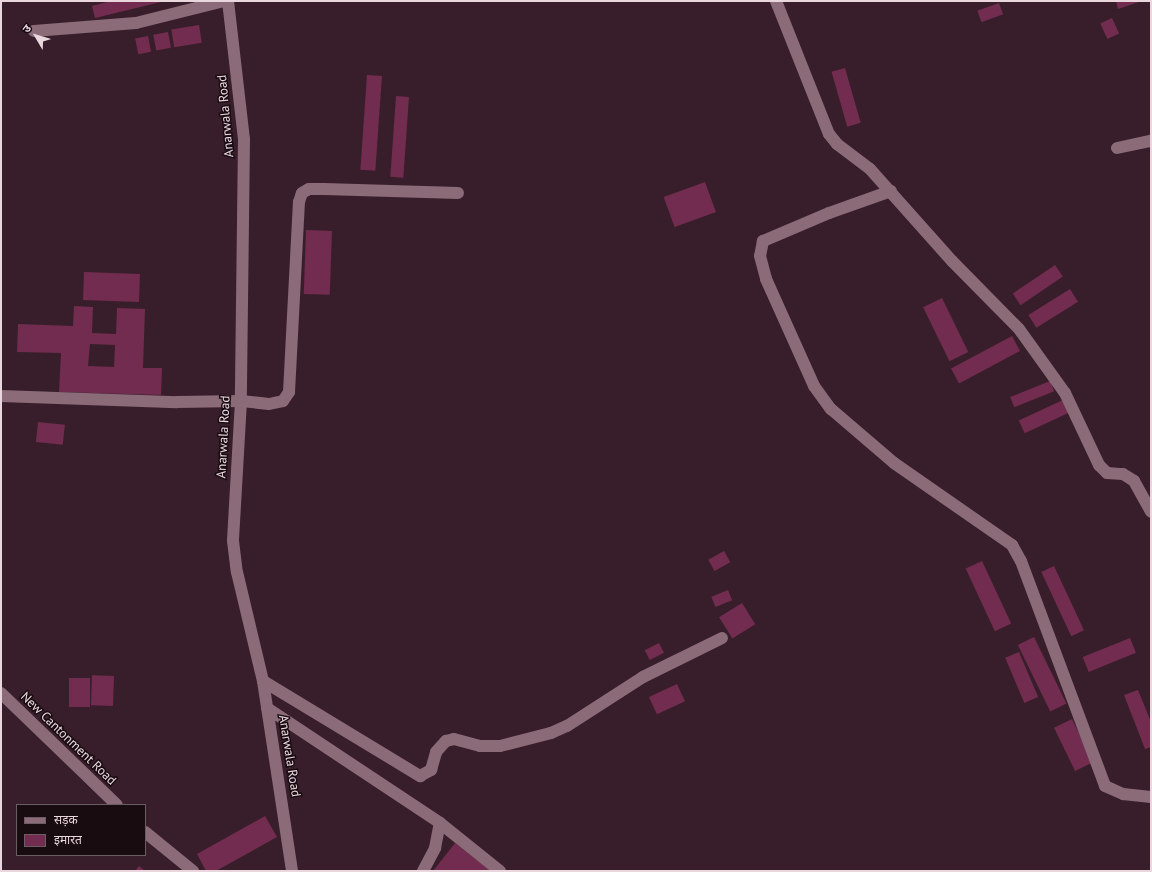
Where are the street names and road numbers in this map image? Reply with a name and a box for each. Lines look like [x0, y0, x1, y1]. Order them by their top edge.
street label: Anarwala Road [215, 74, 237, 158]
street label: Anarwala Road [214, 395, 234, 479]
street label: New Cantonment Road [17, 689, 119, 789]
street label: Anarwala Road [275, 714, 303, 798]

